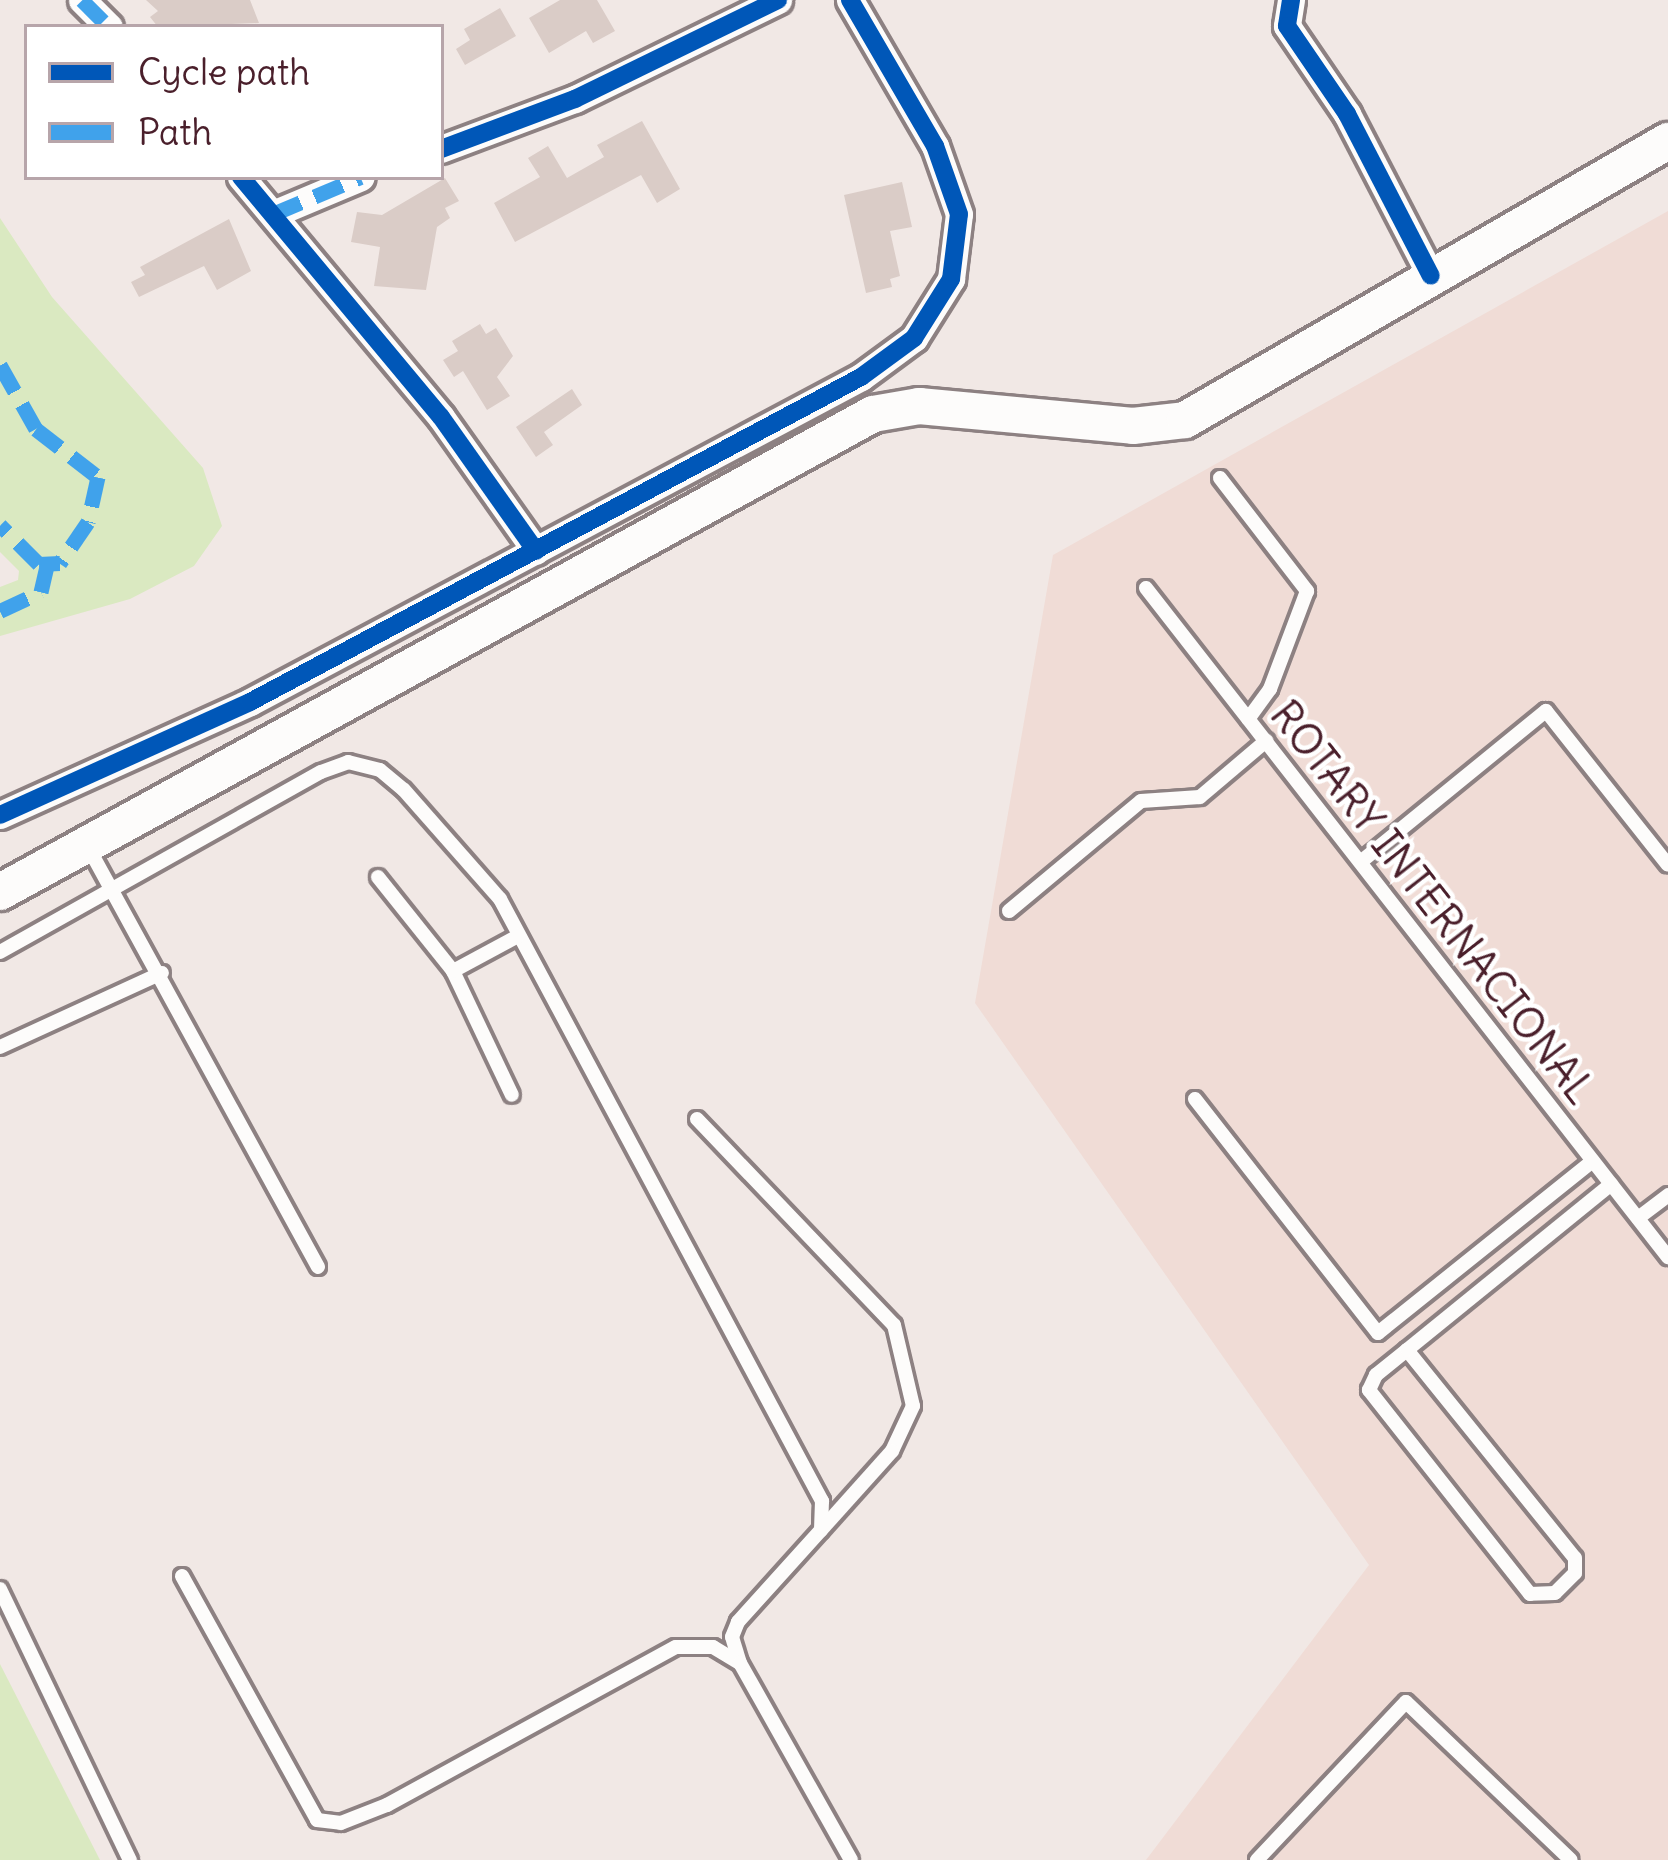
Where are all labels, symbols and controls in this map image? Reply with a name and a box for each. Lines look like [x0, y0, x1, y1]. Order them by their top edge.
legend [24, 24, 444, 180]
text: Cycle path [138, 50, 310, 95]
text: Path [138, 110, 212, 155]
street label: ROTARY INTERNACIONAL [1260, 690, 1606, 1114]

